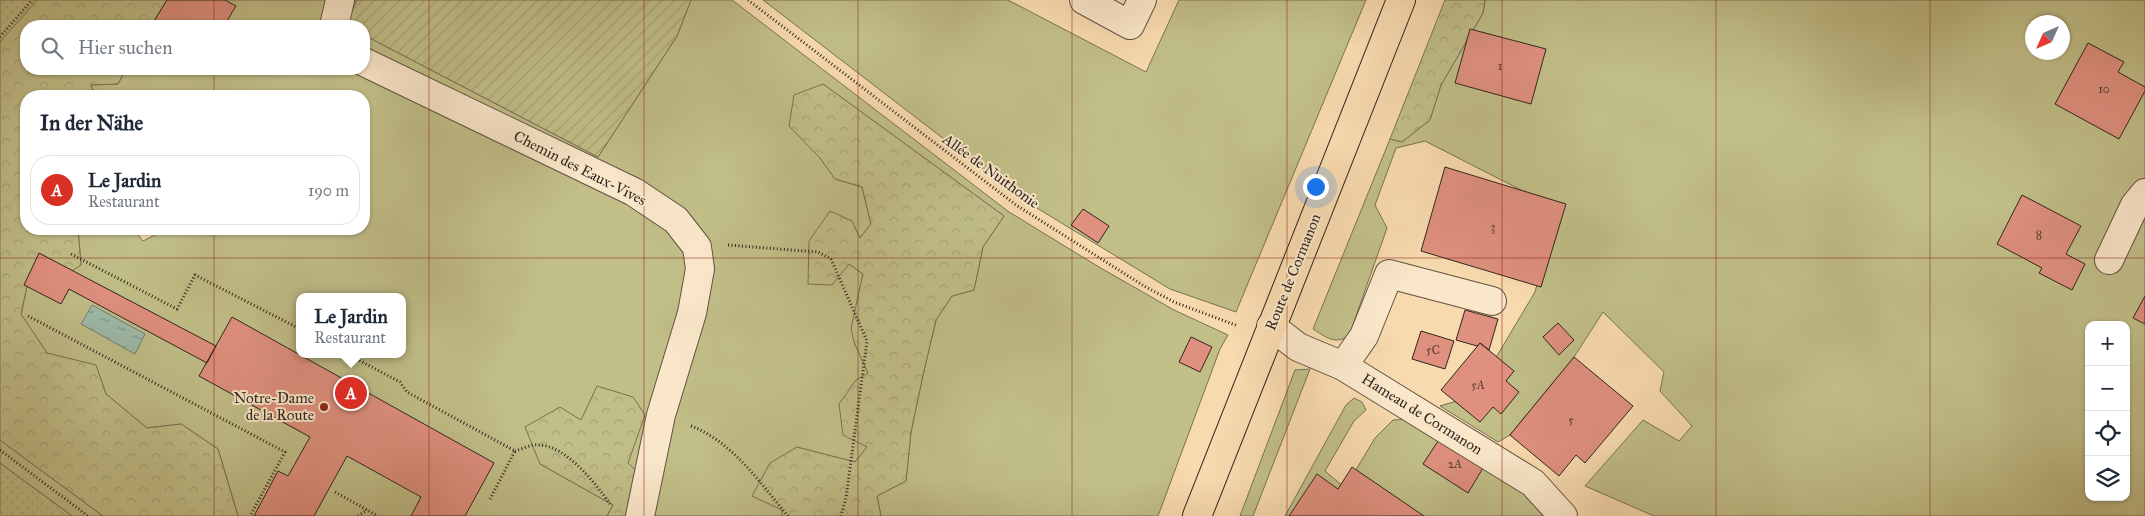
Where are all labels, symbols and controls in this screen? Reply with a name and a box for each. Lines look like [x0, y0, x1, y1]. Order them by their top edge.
north arrow [2025, 15, 2070, 60]
search box [20, 20, 370, 75]
icon: search [38, 34, 66, 62]
text: Hier suchen [78, 36, 172, 59]
house number: 1 [1498, 59, 1503, 73]
house number: 10 [2098, 82, 2110, 96]
text: In der Nähe [40, 110, 143, 136]
street label: Chemin des Eaux-Vives [511, 127, 649, 209]
street label: Allée de Nuithonie [938, 129, 1043, 212]
text: Le Jardin [88, 169, 161, 192]
your location [1303, 174, 1329, 200]
text: A [52, 181, 62, 200]
text: 190 m [308, 181, 349, 200]
text: Restaurant [88, 192, 160, 211]
street label: Route de Cormanon [1261, 211, 1325, 333]
house number: 3 [1491, 220, 1496, 234]
house number: 8 [2036, 228, 2042, 242]
popup [296, 293, 406, 358]
text: Le Jardin [314, 305, 388, 328]
map controls [2085, 321, 2130, 501]
button: + [2085, 321, 2130, 366]
text: Restaurant [314, 328, 386, 347]
house number: 5C [1426, 343, 1440, 357]
button: − [2085, 366, 2130, 411]
street label: Hameau de Cormanon [1358, 370, 1486, 458]
pin: A [335, 374, 367, 412]
house number: 5A [1471, 378, 1485, 392]
place label: Notre-Dame de la Route [234, 389, 314, 424]
marker: Notre-Dame de la Route [318, 401, 330, 413]
button: locate [2085, 411, 2130, 456]
house number: 5 [1568, 413, 1574, 427]
button: layers [2085, 456, 2130, 501]
house number: 2A [1448, 457, 1462, 471]

